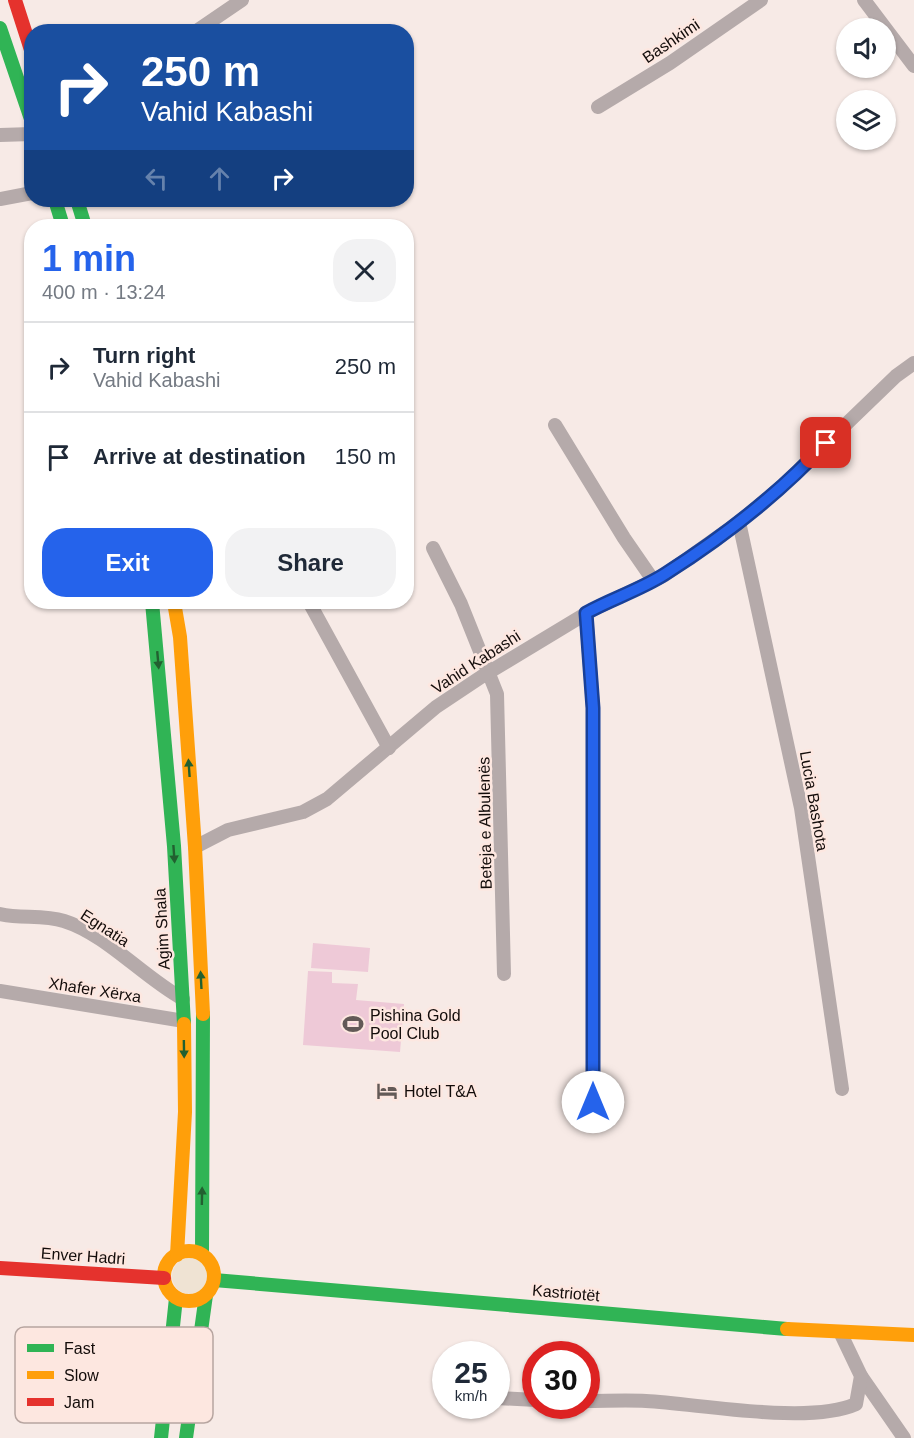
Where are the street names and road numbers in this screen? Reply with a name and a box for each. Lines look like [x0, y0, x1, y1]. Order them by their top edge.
street label: Bashkimi [639, 16, 703, 66]
street label: Vahid Kabashi [429, 627, 523, 697]
street label: Lucia Bashota [797, 750, 831, 853]
street label: Beteja e Albulenës [475, 757, 495, 889]
street label: Agim Shala [151, 888, 173, 970]
street label: Egnatia [78, 906, 132, 950]
street label: Xhafer Xërxa [48, 974, 143, 1006]
street label: Enver Hadri [40, 1245, 126, 1267]
street label: Kastriotët [532, 1282, 601, 1304]

